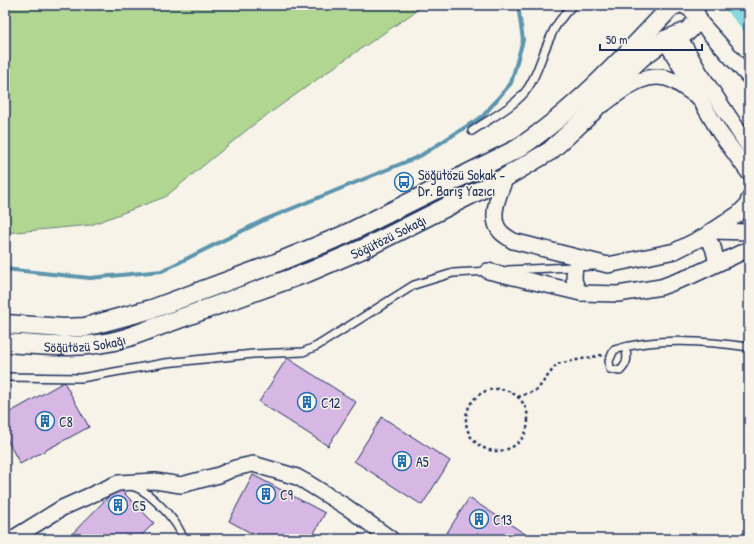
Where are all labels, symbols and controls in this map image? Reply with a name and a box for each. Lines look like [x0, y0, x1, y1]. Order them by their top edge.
scale bar [600, 26, 702, 52]
text: 50 m [606, 31, 627, 48]
place label: Söğütözü Sokak - Dr. Barış Yazıcı [418, 165, 506, 200]
bus stop icon: Söğütözü Sokak - Dr. Barış Yazıcı [393, 171, 415, 193]
street label: Söğütözü Sokağı [347, 210, 429, 263]
street label: Söğütözü Sokağı [44, 329, 128, 357]
building icon: C12 [296, 391, 318, 413]
place label: C12 [321, 393, 341, 412]
building icon: C8 [34, 410, 56, 432]
place label: C8 [59, 412, 73, 431]
building icon: A5 [391, 450, 413, 472]
place label: A5 [416, 452, 429, 471]
building icon: C9 [255, 483, 277, 505]
place label: C9 [280, 485, 293, 504]
building icon: C5 [107, 494, 129, 516]
place label: C5 [132, 496, 146, 515]
building icon: C13 [468, 508, 490, 530]
place label: C13 [493, 510, 512, 529]

